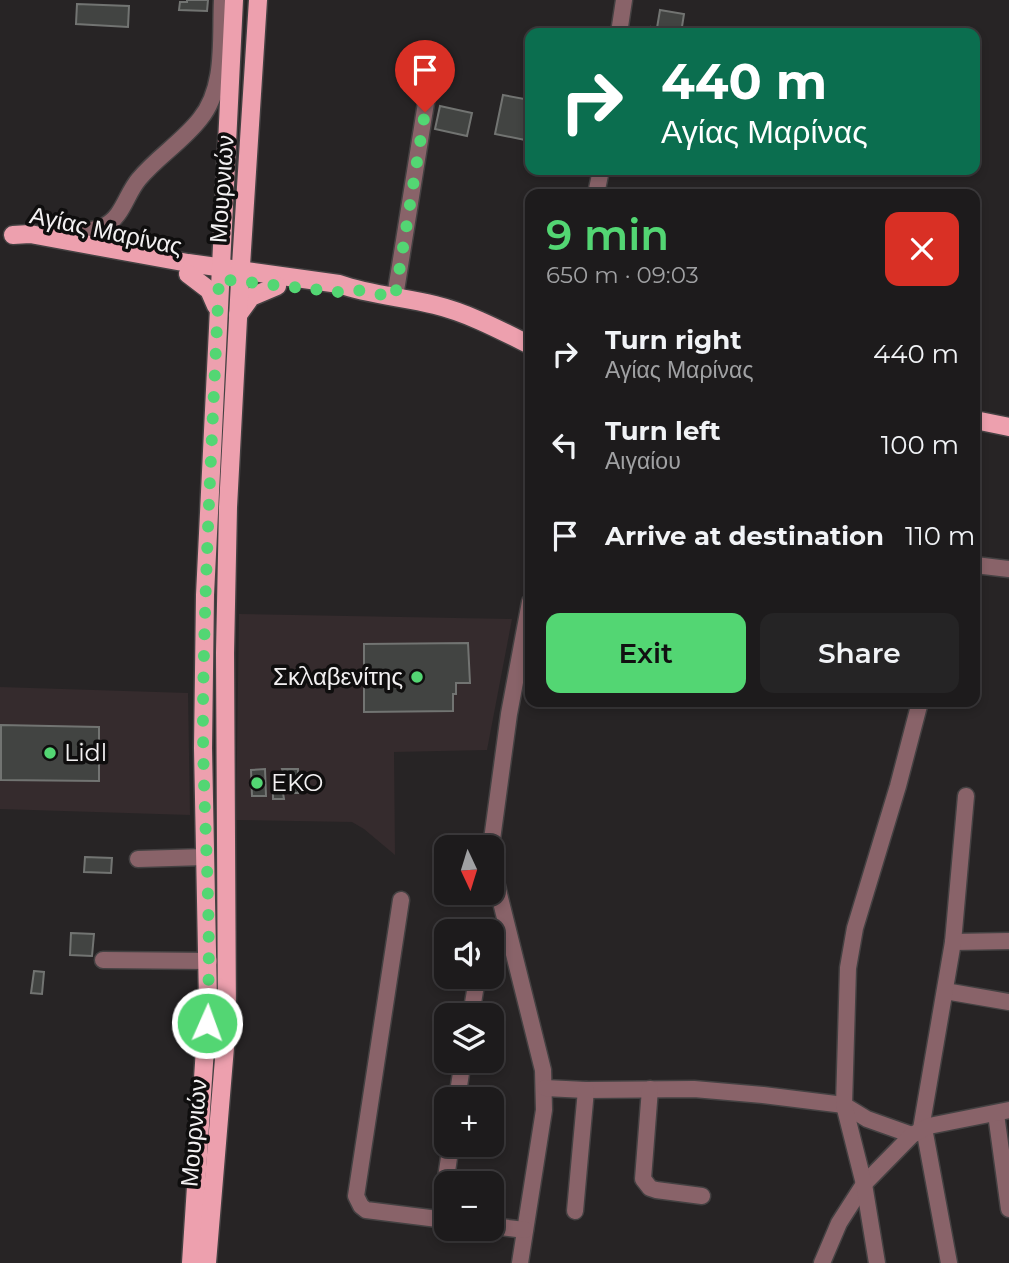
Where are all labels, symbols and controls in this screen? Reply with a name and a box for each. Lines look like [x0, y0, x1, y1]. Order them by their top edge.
pin [395, 40, 455, 112]
icon: arrive [406, 51, 444, 89]
text: 440 m [661, 52, 827, 111]
icon: right [546, 56, 637, 147]
text: Αγίας Μαρίνας [661, 112, 868, 151]
street label: Μουρνιών [203, 134, 240, 244]
street label: Αγίας Μαρίνας [27, 200, 185, 261]
text: 9 min [546, 209, 669, 261]
button: close [885, 212, 959, 286]
text: 650 m · 09:03 [546, 261, 699, 289]
text: Turn right [605, 324, 741, 356]
icon: right [546, 335, 584, 373]
text: 440 m [873, 338, 959, 370]
text: Αγίας Μαρίνας [605, 356, 753, 384]
text: Turn left [605, 415, 721, 447]
icon: left [546, 426, 584, 464]
text: 100 m [881, 429, 959, 461]
text: Αιγαίου [605, 447, 681, 475]
icon: arrive [546, 517, 584, 555]
text: Arrive at destination [605, 520, 884, 552]
text: 110 m [905, 520, 975, 552]
button: Exit [546, 613, 746, 693]
button: Share [760, 613, 959, 693]
place label: Σκλαβενίτης [273, 662, 403, 691]
marker: Σκλαβενίτης [409, 669, 425, 685]
place label: Lidl [64, 738, 107, 767]
marker: Lidl [42, 745, 58, 761]
place label: EKO [271, 768, 323, 797]
marker: EKO [249, 775, 265, 791]
north arrow [434, 835, 504, 905]
map controls [434, 835, 504, 1241]
button: sound [434, 919, 504, 989]
position arrow [170, 986, 244, 1060]
button: layers [434, 1003, 504, 1073]
street label: Μουρνιών [174, 1078, 213, 1188]
button: + [434, 1087, 504, 1157]
button: − [434, 1171, 504, 1241]

